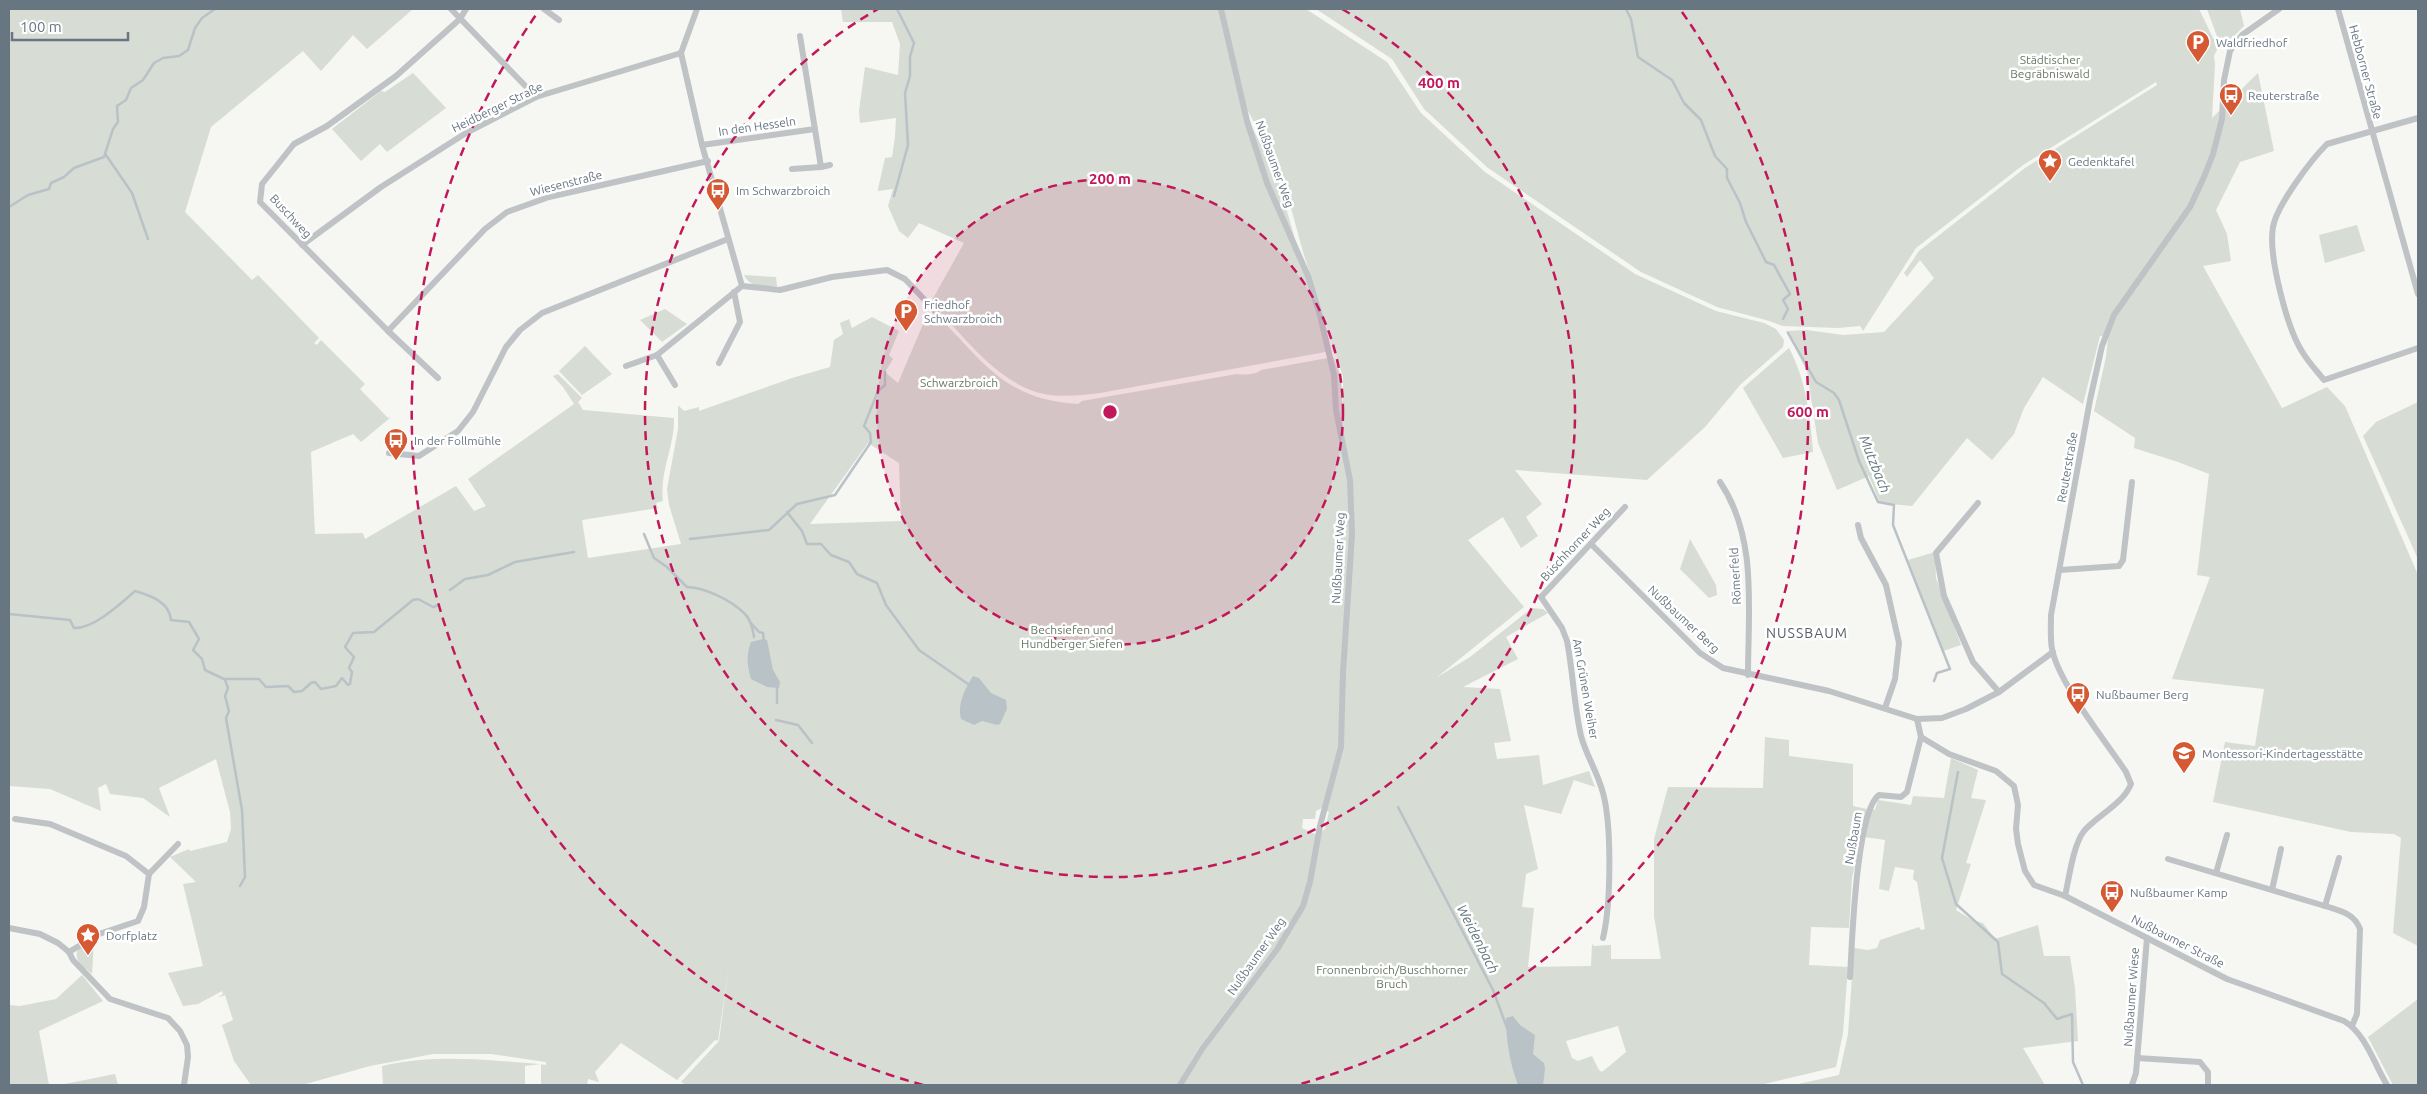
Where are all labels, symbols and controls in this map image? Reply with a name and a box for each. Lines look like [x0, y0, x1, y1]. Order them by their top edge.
scale bar [12, 10, 129, 42]
text: 100 m [20, 18, 62, 35]
street label: Hebborner Straße [2347, 24, 2385, 120]
parking icon: Waldfriedhof [2185, 29, 2211, 63]
place label: Waldfriedhof [2216, 36, 2288, 49]
park label: Städtischer Begräbniswald [2010, 53, 2090, 80]
text: 400 m [1418, 74, 1460, 91]
street label: Heidberger Straße [449, 79, 545, 135]
bus stop icon: Reuterstraße [2218, 82, 2244, 116]
place label: Reuterstraße [2248, 89, 2319, 102]
street label: In den Hesseln [717, 114, 797, 138]
street label: Nußbaumer Weg [1253, 119, 1297, 209]
place icon: Gedenktafel [2037, 148, 2063, 182]
place label: Gedenktafel [2068, 155, 2134, 168]
street label: Wiesenstraße [528, 168, 604, 198]
text: 200 m [1089, 170, 1131, 187]
bus stop icon: Im Schwarzbroich [705, 177, 731, 211]
place label: Im Schwarzbroich [736, 184, 830, 197]
street label: Buschweg [268, 191, 314, 241]
parking icon: Friedhof Schwarzbroich [893, 298, 919, 332]
place label: Friedhof Schwarzbroich [924, 298, 1002, 325]
park label: Schwarzbroich [920, 376, 998, 389]
centre of rings [1101, 403, 1119, 421]
text: 600 m [1787, 403, 1829, 420]
bus stop icon: In der Follmühle [383, 427, 409, 461]
street label: Reuterstraße [2054, 431, 2080, 503]
water label: Mutzbach [1856, 433, 1894, 495]
place label: In der Follmühle [414, 434, 501, 447]
street label: Buschhorner Weg [1538, 505, 1612, 583]
street label: Nußbaumer Weg [1329, 512, 1347, 604]
street label: Römerfeld [1727, 547, 1743, 605]
street label: Nußbaumer Berg [1646, 583, 1722, 655]
park label: Bechsiefen und Hundberger Siefen [1021, 623, 1123, 650]
district label: NUSSBAUM [1766, 625, 1848, 641]
street label: Am Grünen Weiher [1571, 638, 1601, 741]
bus stop icon: Nußbaumer Berg [2065, 681, 2091, 715]
place label: Nußbaumer Berg [2096, 688, 2189, 701]
school or university icon: Montessori-Kindertagesstätte [2171, 740, 2197, 774]
place label: Montessori-Kindertagesstätte [2202, 747, 2363, 760]
street label: Nußbaum [1842, 811, 1864, 865]
bus stop icon: Nußbaumer Kamp [2099, 879, 2125, 913]
place label: Nußbaumer Kamp [2130, 886, 2228, 899]
water label: Weidenbach [1454, 902, 1502, 976]
street label: Nußbaumer Straße [2129, 912, 2227, 970]
street label: Nußbaumer Weg [1224, 915, 1288, 997]
place icon: Dorfplatz [75, 922, 101, 956]
place label: Dorfplatz [106, 929, 158, 942]
street label: Nußbaumer Wiese [2121, 947, 2141, 1047]
park label: Fronnenbroich/Buschhorner Bruch [1316, 963, 1468, 990]

